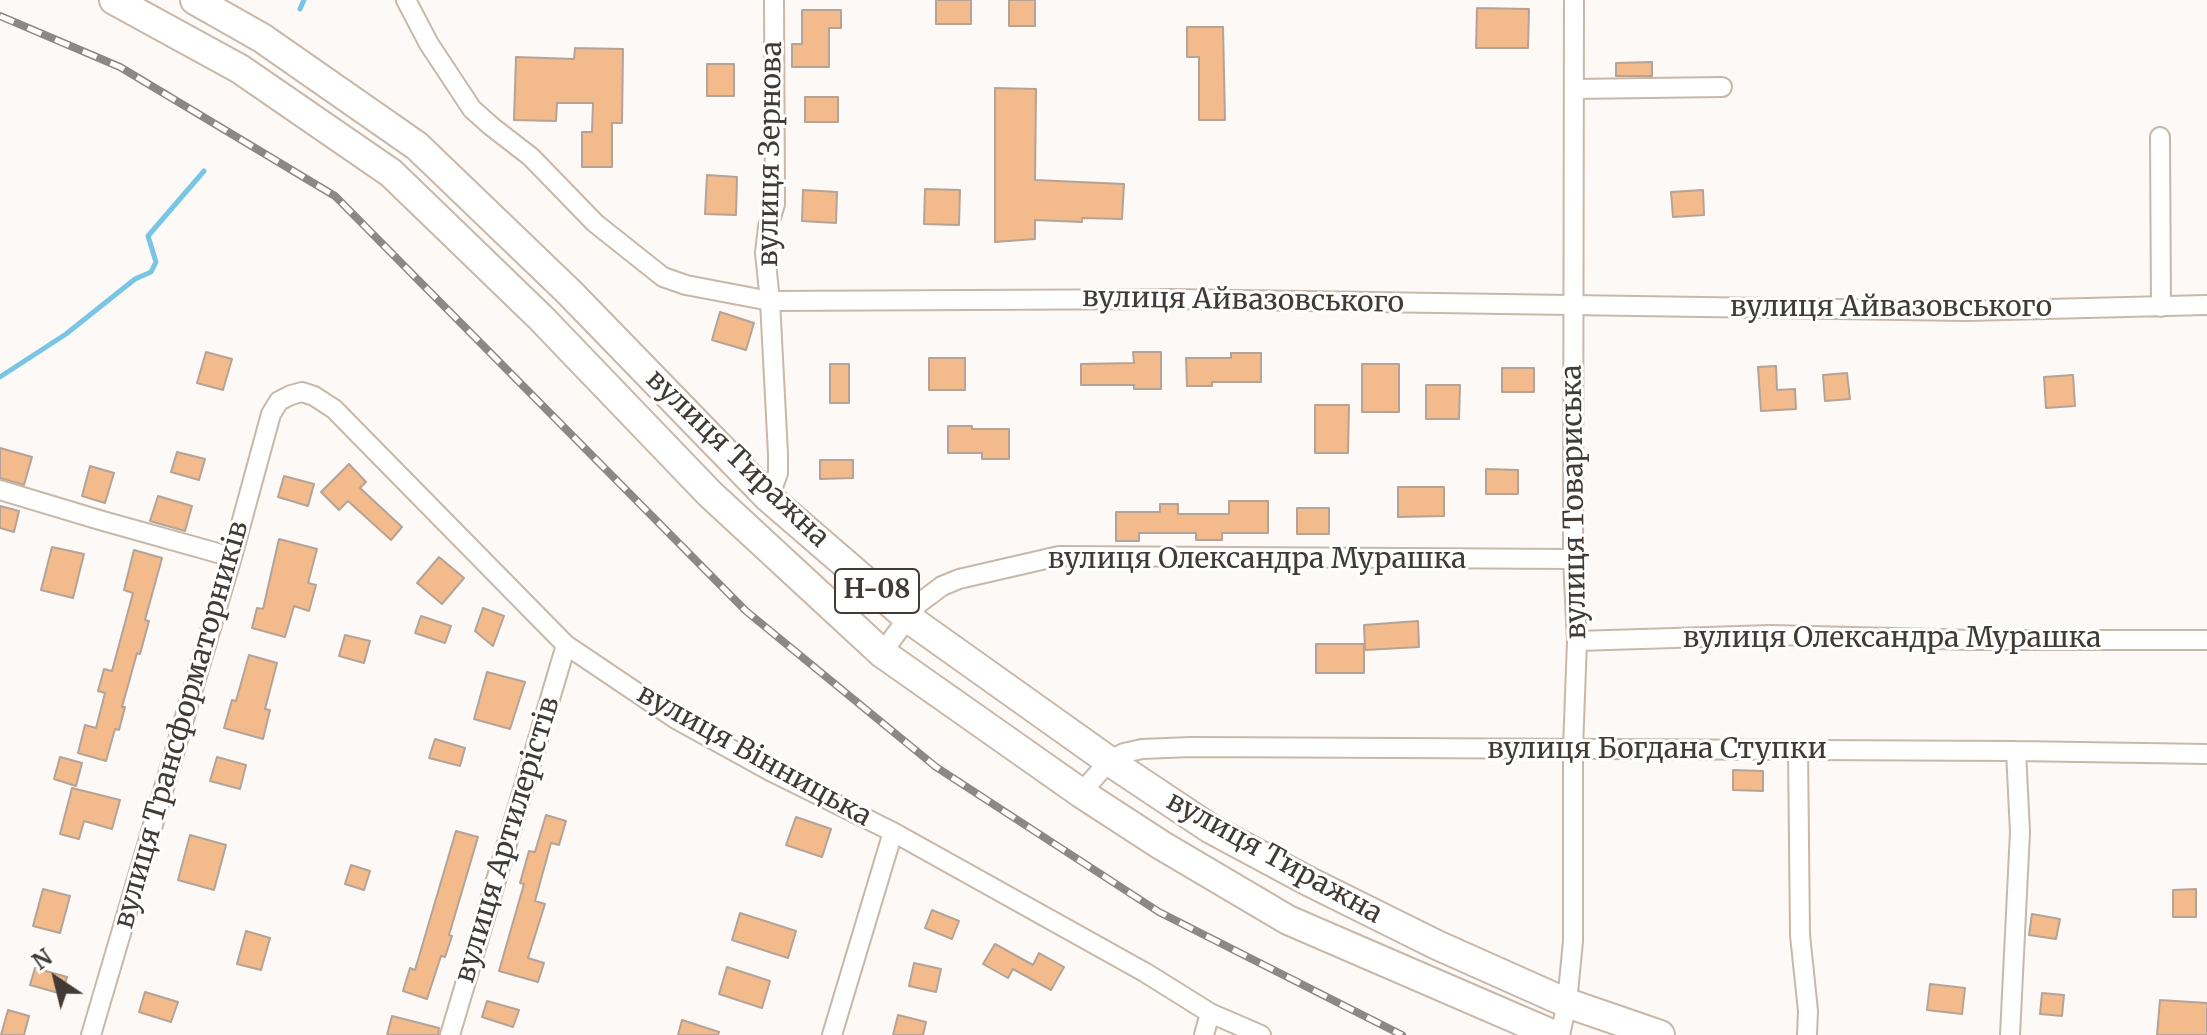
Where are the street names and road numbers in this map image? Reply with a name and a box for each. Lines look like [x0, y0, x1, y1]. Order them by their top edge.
street label: вулиця Зернова [752, 41, 790, 267]
street label: вулиця Айвазовського [1082, 281, 1404, 321]
street label: вулиця Айвазовського [1730, 291, 2052, 325]
street label: вулиця Тиражна [639, 363, 835, 555]
street label: вулиця Товариська [1556, 364, 1594, 640]
street label: вулиця Трансформаторників [108, 517, 256, 933]
street label: вулиця Олександра Мурашка [1048, 543, 1466, 577]
road number: Н-08 [835, 569, 919, 613]
street label: вулиця Олександра Мурашка [1683, 622, 2101, 656]
street label: вулиця Вінницька [631, 678, 877, 834]
street label: вулиця Артилерістів [449, 693, 567, 987]
street label: вулиця Богдана Ступки [1487, 733, 1827, 767]
street label: вулиця Тиражна [1160, 785, 1388, 931]

